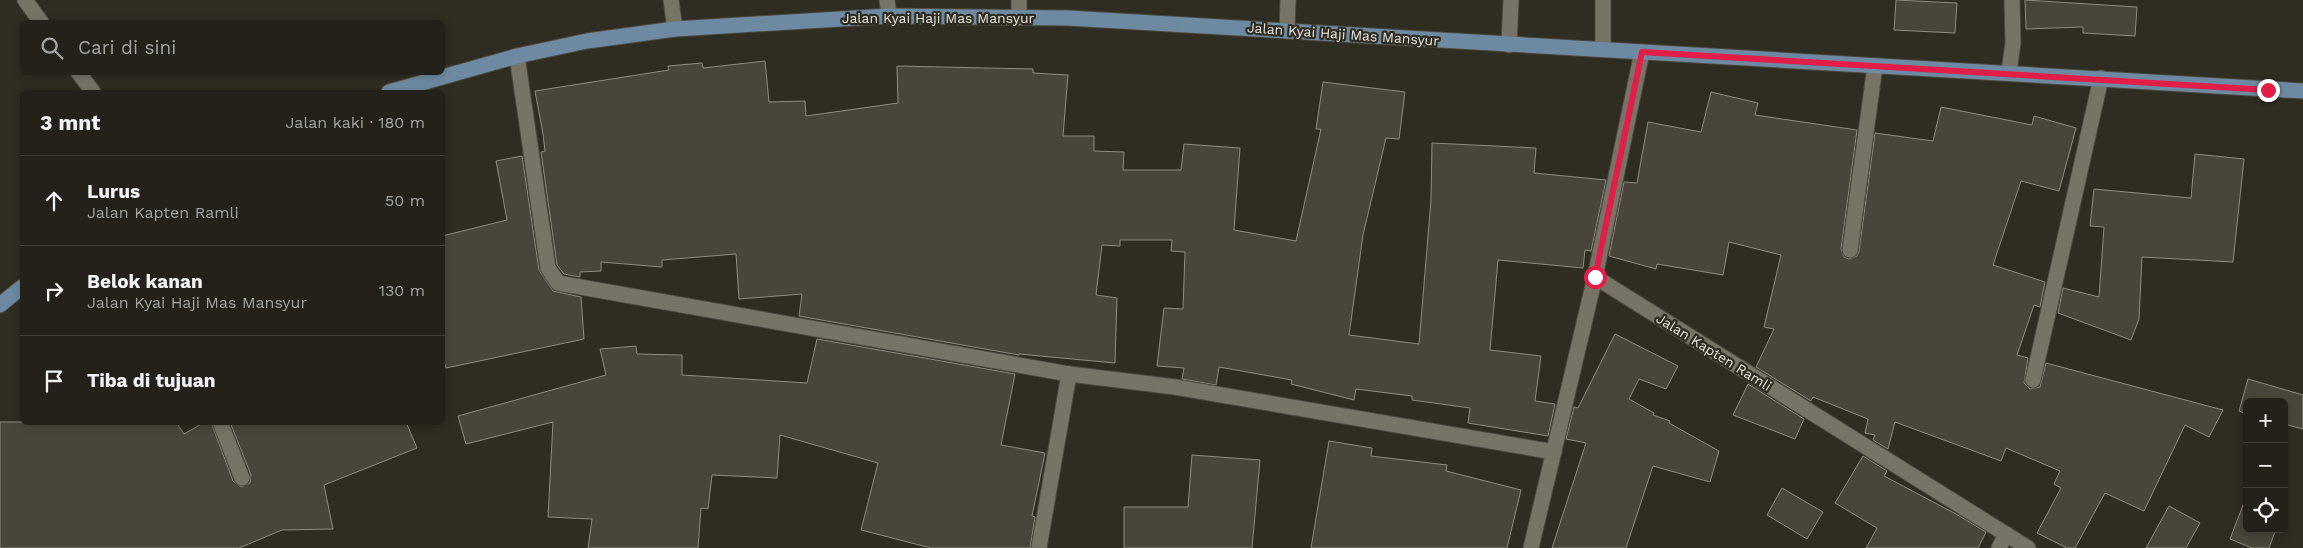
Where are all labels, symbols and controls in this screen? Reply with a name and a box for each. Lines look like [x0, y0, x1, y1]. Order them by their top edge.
street label: Jalan Kyai Haji Mas Mansyur [842, 10, 1035, 26]
street label: Jalan Kyai Haji Mas Mansyur [1246, 19, 1440, 49]
search box [20, 20, 445, 75]
icon: search [38, 34, 66, 62]
text: Cari di sini [78, 36, 176, 59]
route end [2257, 79, 2280, 102]
text: 3 mnt [40, 110, 100, 135]
text: Jalan kaki · 180 m [286, 113, 425, 132]
text: Lurus [87, 180, 140, 203]
icon: ahead [40, 187, 68, 215]
text: 50 m [385, 191, 425, 210]
text: Jalan Kapten Ramli [87, 203, 239, 222]
route start [1584, 266, 1607, 289]
text: Belok kanan [87, 270, 203, 293]
icon: right [40, 277, 68, 305]
text: 130 m [379, 281, 425, 300]
text: Jalan Kyai Haji Mas Mansyur [87, 293, 307, 312]
street label: Jalan Kapten Ramli [1653, 310, 1775, 394]
icon: arrive [40, 367, 68, 395]
text: Tiba di tujuan [87, 369, 216, 392]
map controls [2243, 398, 2288, 533]
button: + [2243, 398, 2288, 443]
button: − [2243, 443, 2288, 488]
button: locate [2243, 488, 2288, 533]

